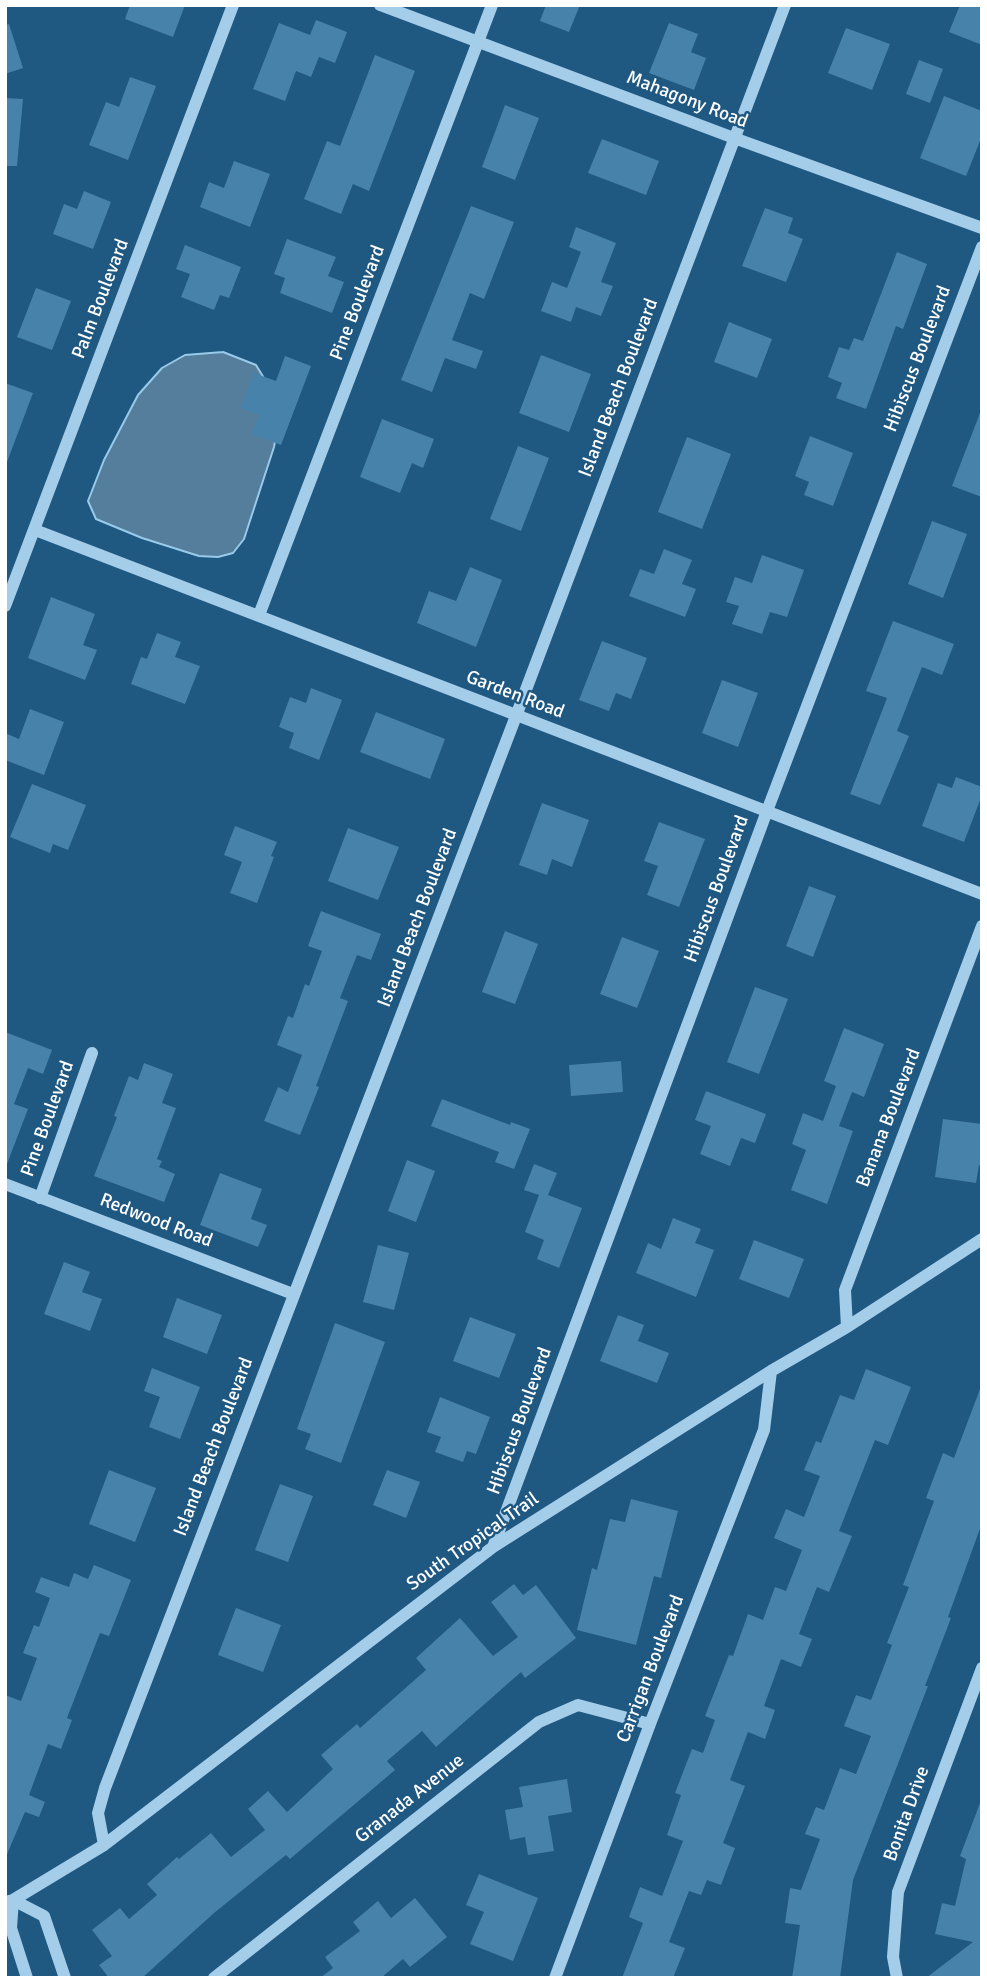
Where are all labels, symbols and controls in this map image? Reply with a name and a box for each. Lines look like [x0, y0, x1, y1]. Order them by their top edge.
street label: Mahagony Road [623, 66, 751, 134]
street label: Palm Boulevard [68, 236, 134, 362]
street label: Pine Boulevard [326, 242, 390, 364]
street label: Hibiscus Boulevard [880, 283, 956, 435]
street label: Island Beach Boulevard [574, 296, 664, 480]
street label: Garden Road [463, 666, 567, 724]
street label: Hibiscus Boulevard [680, 812, 754, 966]
street label: Island Beach Boulevard [373, 826, 463, 1010]
street label: Banana Boulevard [852, 1045, 926, 1191]
street label: Pine Boulevard [16, 1058, 80, 1180]
street label: Redwood Road [96, 1189, 216, 1253]
street label: Hibiscus Boulevard [483, 1344, 557, 1498]
street label: Island Beach Boulevard [169, 1355, 259, 1539]
street label: South Tropical Trail [402, 1488, 544, 1596]
street label: Carrigan Boulevard [612, 1592, 690, 1746]
street label: Granada Avenue [351, 1749, 469, 1849]
street label: Bonita Drive [879, 1763, 935, 1865]

